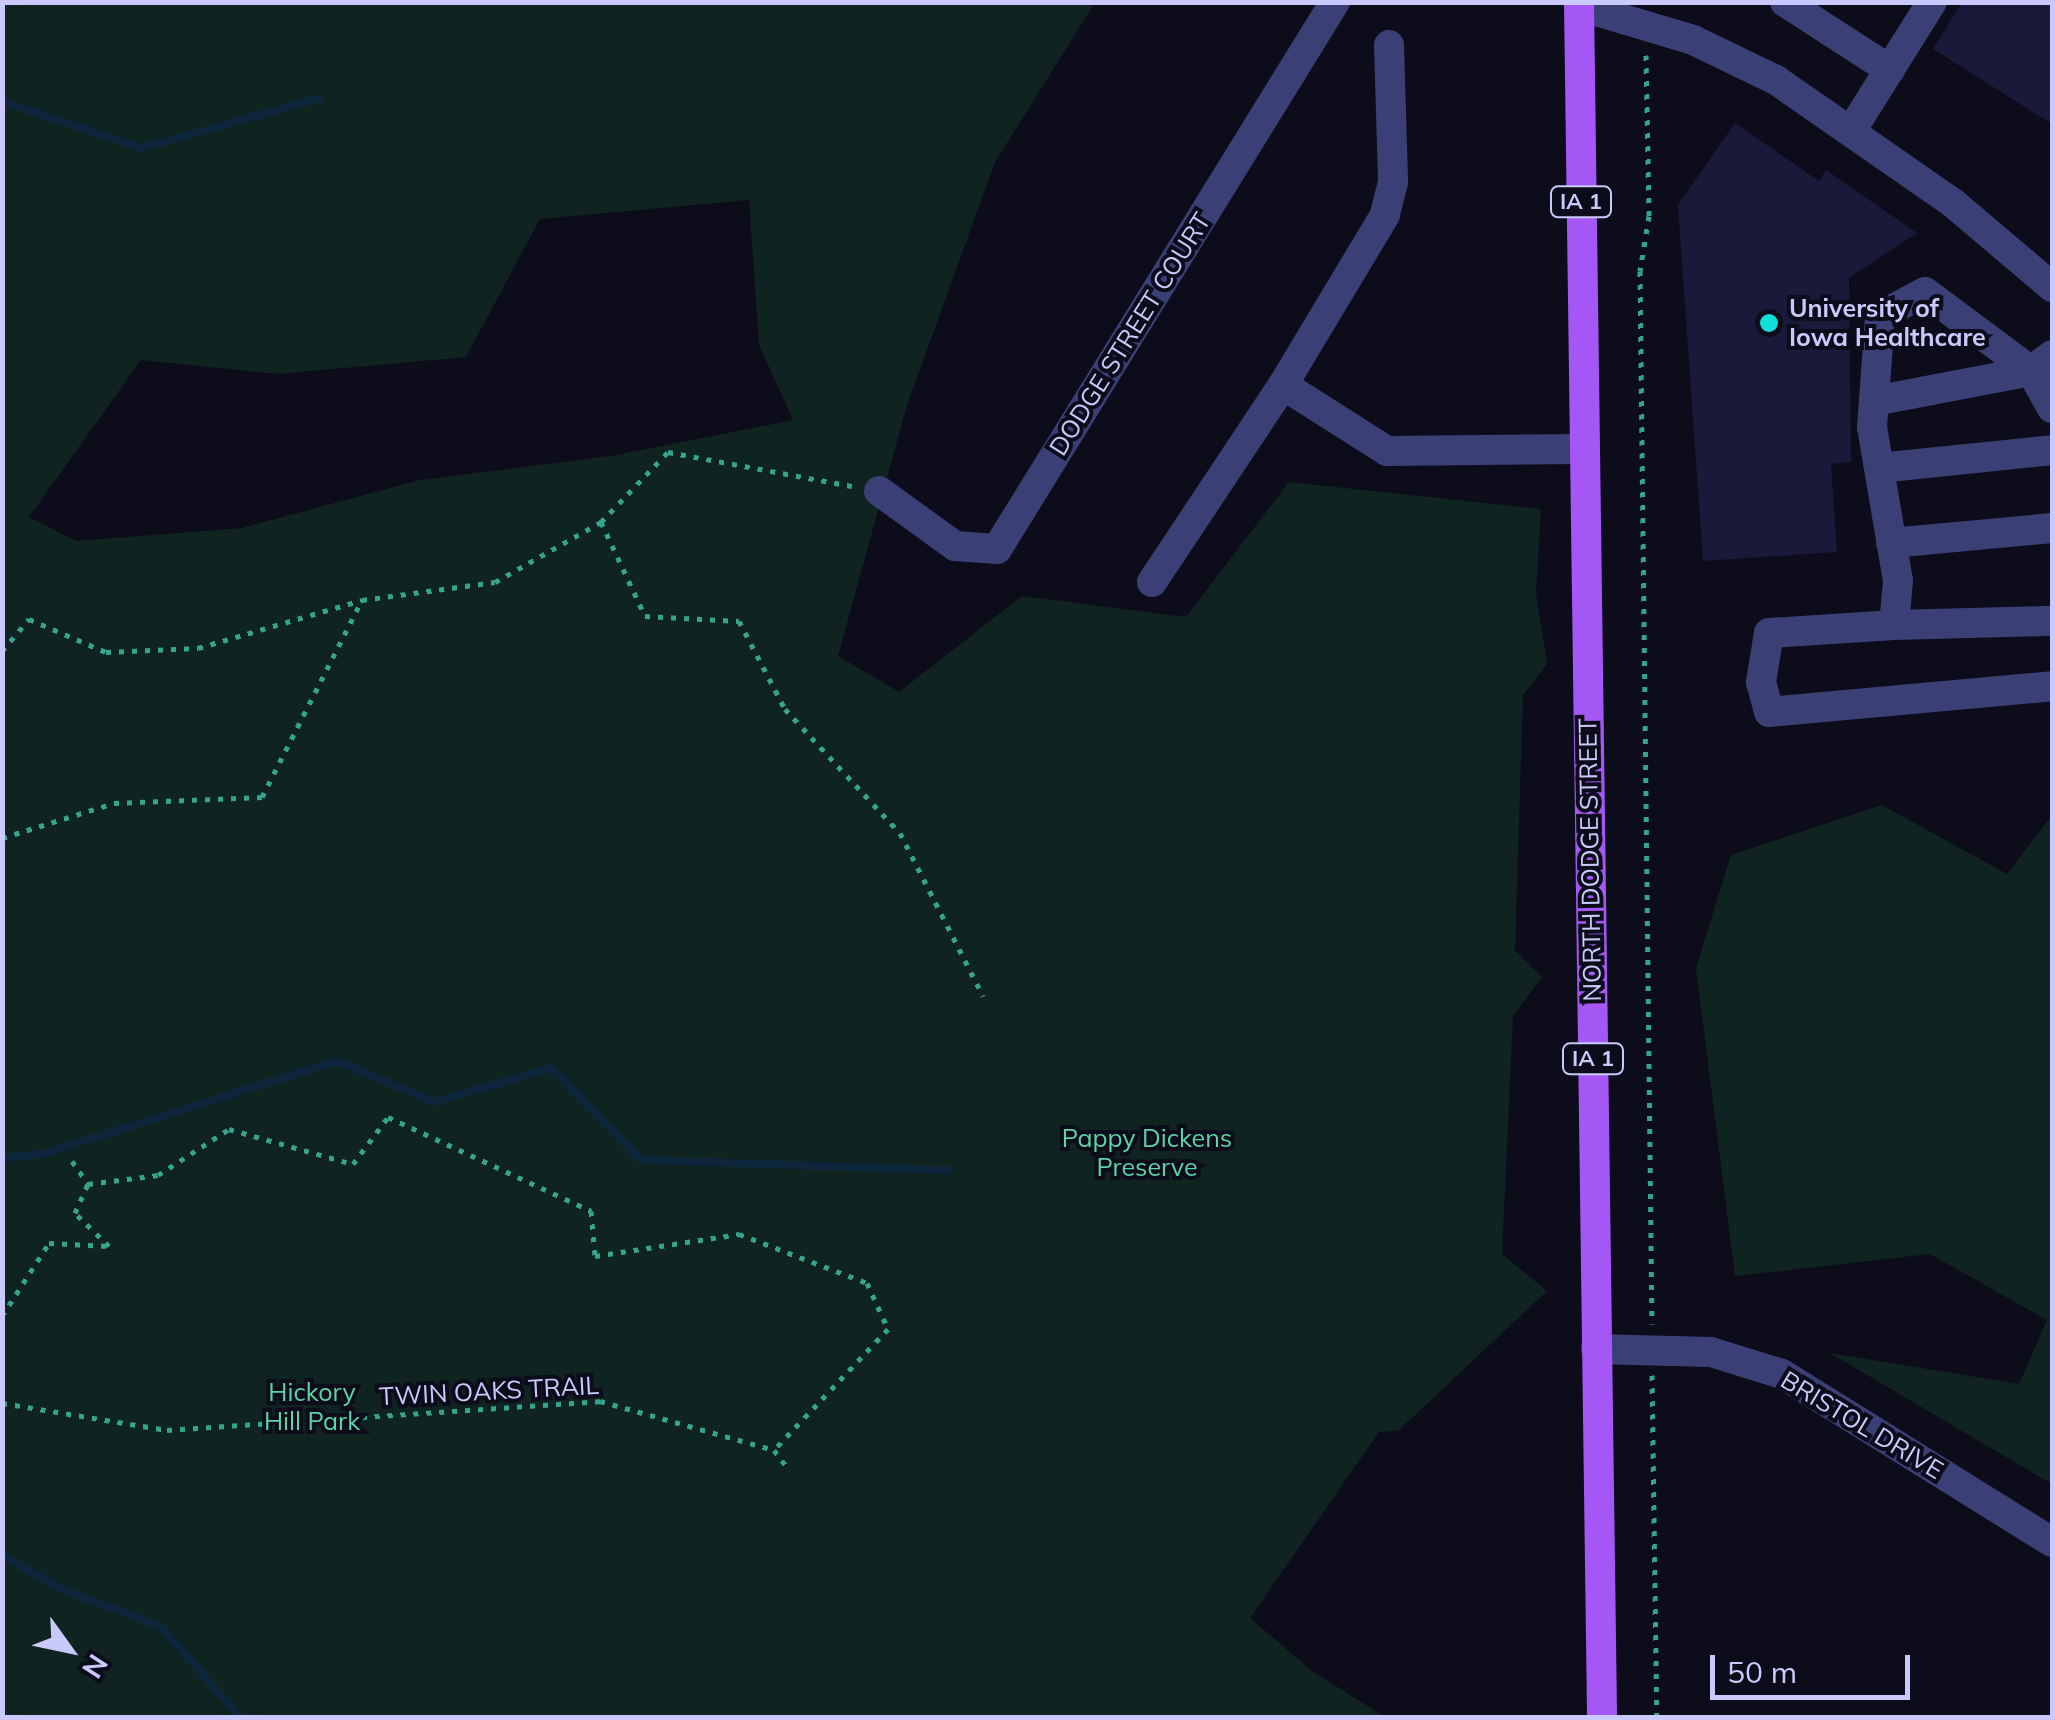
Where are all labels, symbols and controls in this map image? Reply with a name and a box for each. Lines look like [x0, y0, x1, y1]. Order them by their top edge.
road number: IA 1 [1548, 185, 1614, 219]
street label: DODGE STREET COURT [1043, 207, 1217, 461]
place label: University of Iowa Healthcare [1789, 294, 1986, 353]
marker: University of Iowa Healthcare [1758, 312, 1780, 334]
street label: NORTH DODGE STREET [1573, 718, 1607, 1002]
road number: IA 1 [1560, 1042, 1626, 1076]
park label: Pappy Dickens Preserve [1062, 1124, 1232, 1183]
street label: BRISTOL DRIVE [1775, 1365, 1949, 1485]
street label: TWIN OAKS TRAIL [378, 1370, 600, 1412]
park label: Hickory Hill Park [264, 1378, 360, 1437]
north arrow [20, 1600, 120, 1700]
scale bar [1715, 1635, 1915, 1697]
text: N [75, 1648, 116, 1685]
text: 50 m [1727, 1653, 1797, 1691]

